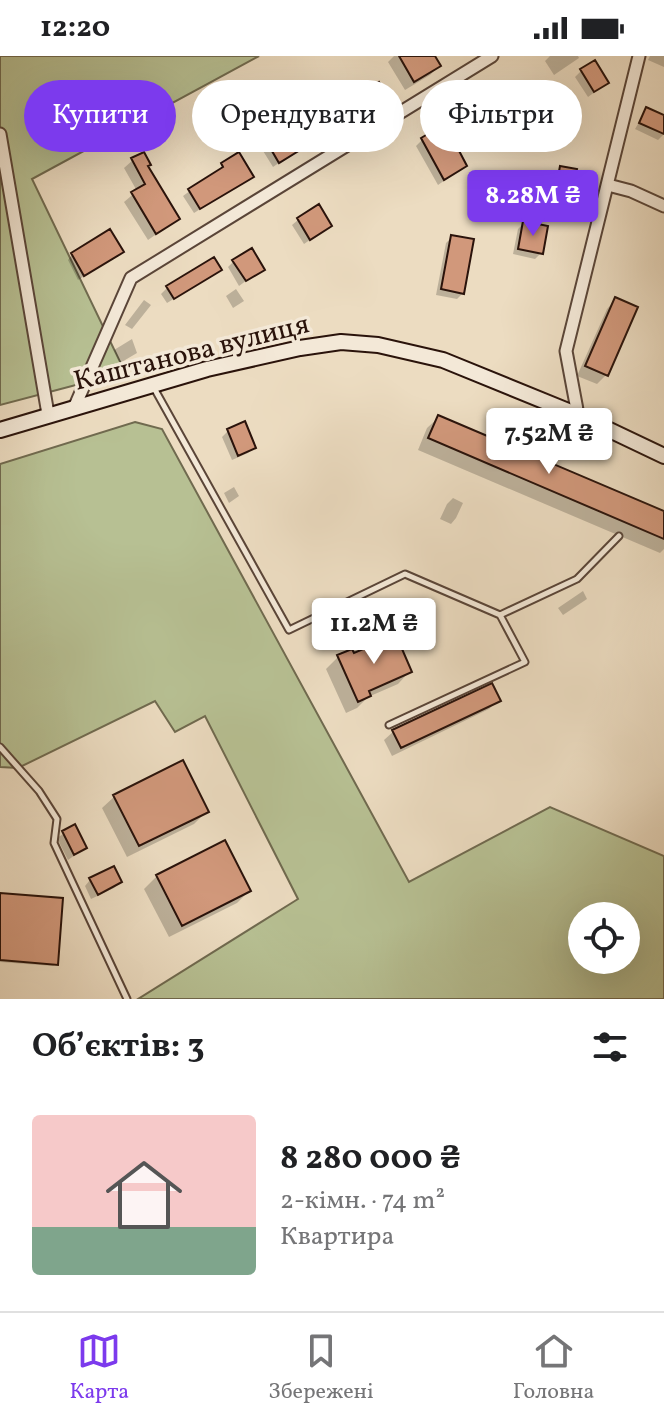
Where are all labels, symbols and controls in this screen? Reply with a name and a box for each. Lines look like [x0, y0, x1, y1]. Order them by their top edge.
text: 12:20 [40, 7, 110, 49]
chip: Купити [24, 80, 176, 152]
chip: Орендувати [192, 80, 404, 152]
chip: Фільтри [420, 80, 582, 152]
pin: 8.28M ₴ [459, 170, 607, 238]
text: 8.28M ₴ [485, 178, 581, 214]
street label: Каштанова вулиця [70, 305, 313, 402]
pin: 7.52M ₴ [475, 408, 623, 476]
text: 7.52M ₴ [504, 416, 594, 452]
pin: 11.2M ₴ [300, 598, 448, 666]
text: 11.2M ₴ [330, 606, 418, 642]
map controls [568, 902, 640, 974]
button: locate [568, 902, 640, 974]
text: Об’єктів: 3 [32, 1024, 205, 1071]
icon: filters [588, 1025, 632, 1069]
text: 8 280 000 ₴ [280, 1136, 461, 1183]
icon: home [96, 1147, 192, 1243]
text: 2-кімн. · 74 m² [280, 1183, 445, 1219]
text: Квартира [280, 1219, 394, 1255]
tab: Карта [70, 1329, 129, 1408]
tab: Збережені [268, 1329, 374, 1408]
tab: Головна [513, 1329, 594, 1408]

